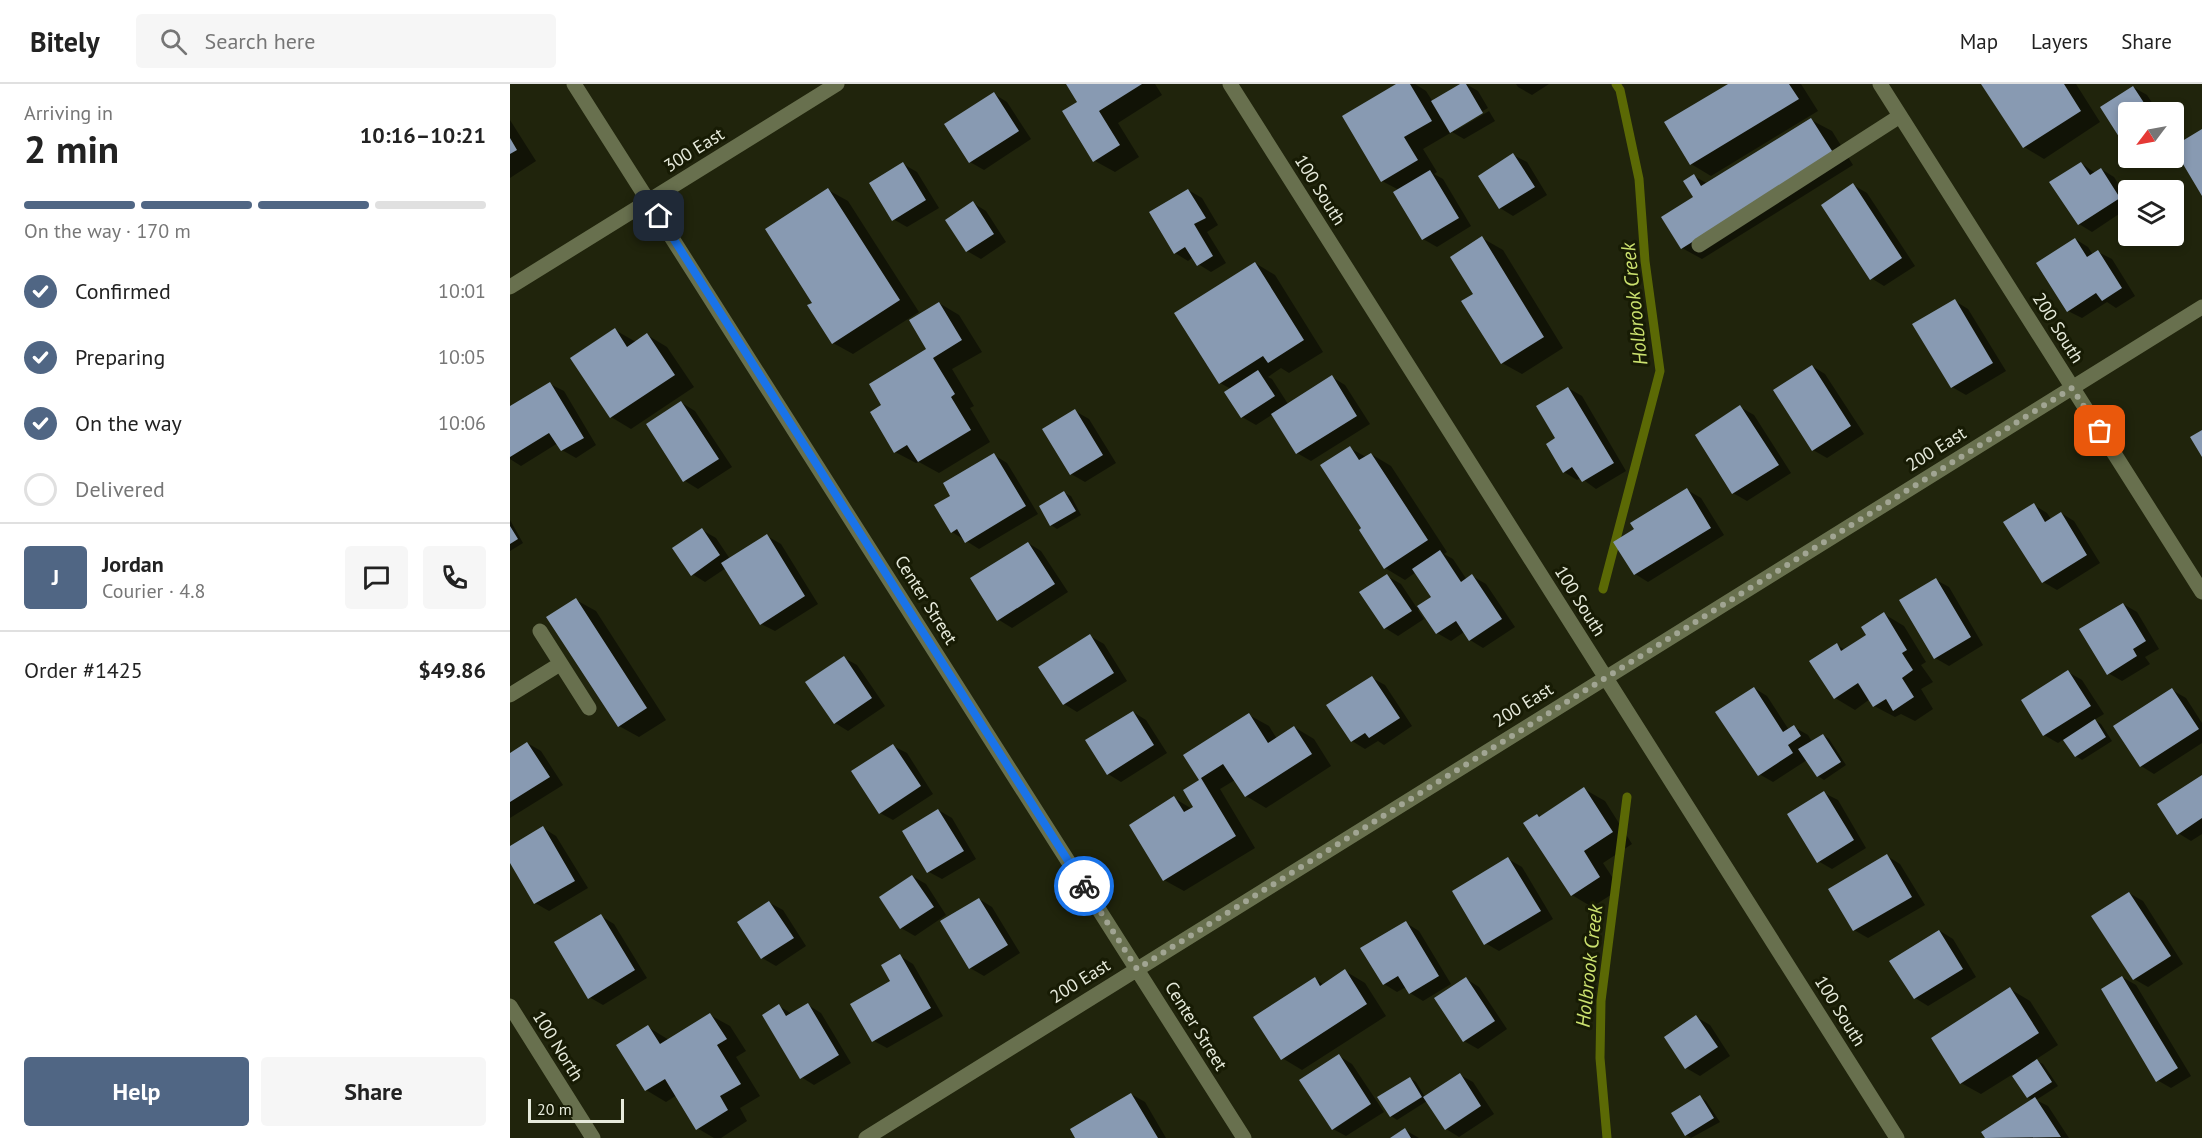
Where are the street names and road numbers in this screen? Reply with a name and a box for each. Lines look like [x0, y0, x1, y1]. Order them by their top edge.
street label: 300 East [659, 122, 728, 177]
street label: 100 South [1290, 150, 1351, 229]
street label: 200 South [2028, 288, 2089, 367]
street label: 200 East [1901, 421, 1970, 476]
street label: Center Street [890, 551, 963, 648]
street label: 100 South [1550, 561, 1611, 640]
street label: 200 East [1488, 677, 1557, 732]
street label: 200 East [1045, 953, 1114, 1008]
street label: 100 South [1810, 971, 1871, 1050]
street label: Center Street [1160, 977, 1233, 1074]
street label: 100 North [528, 1006, 589, 1085]

